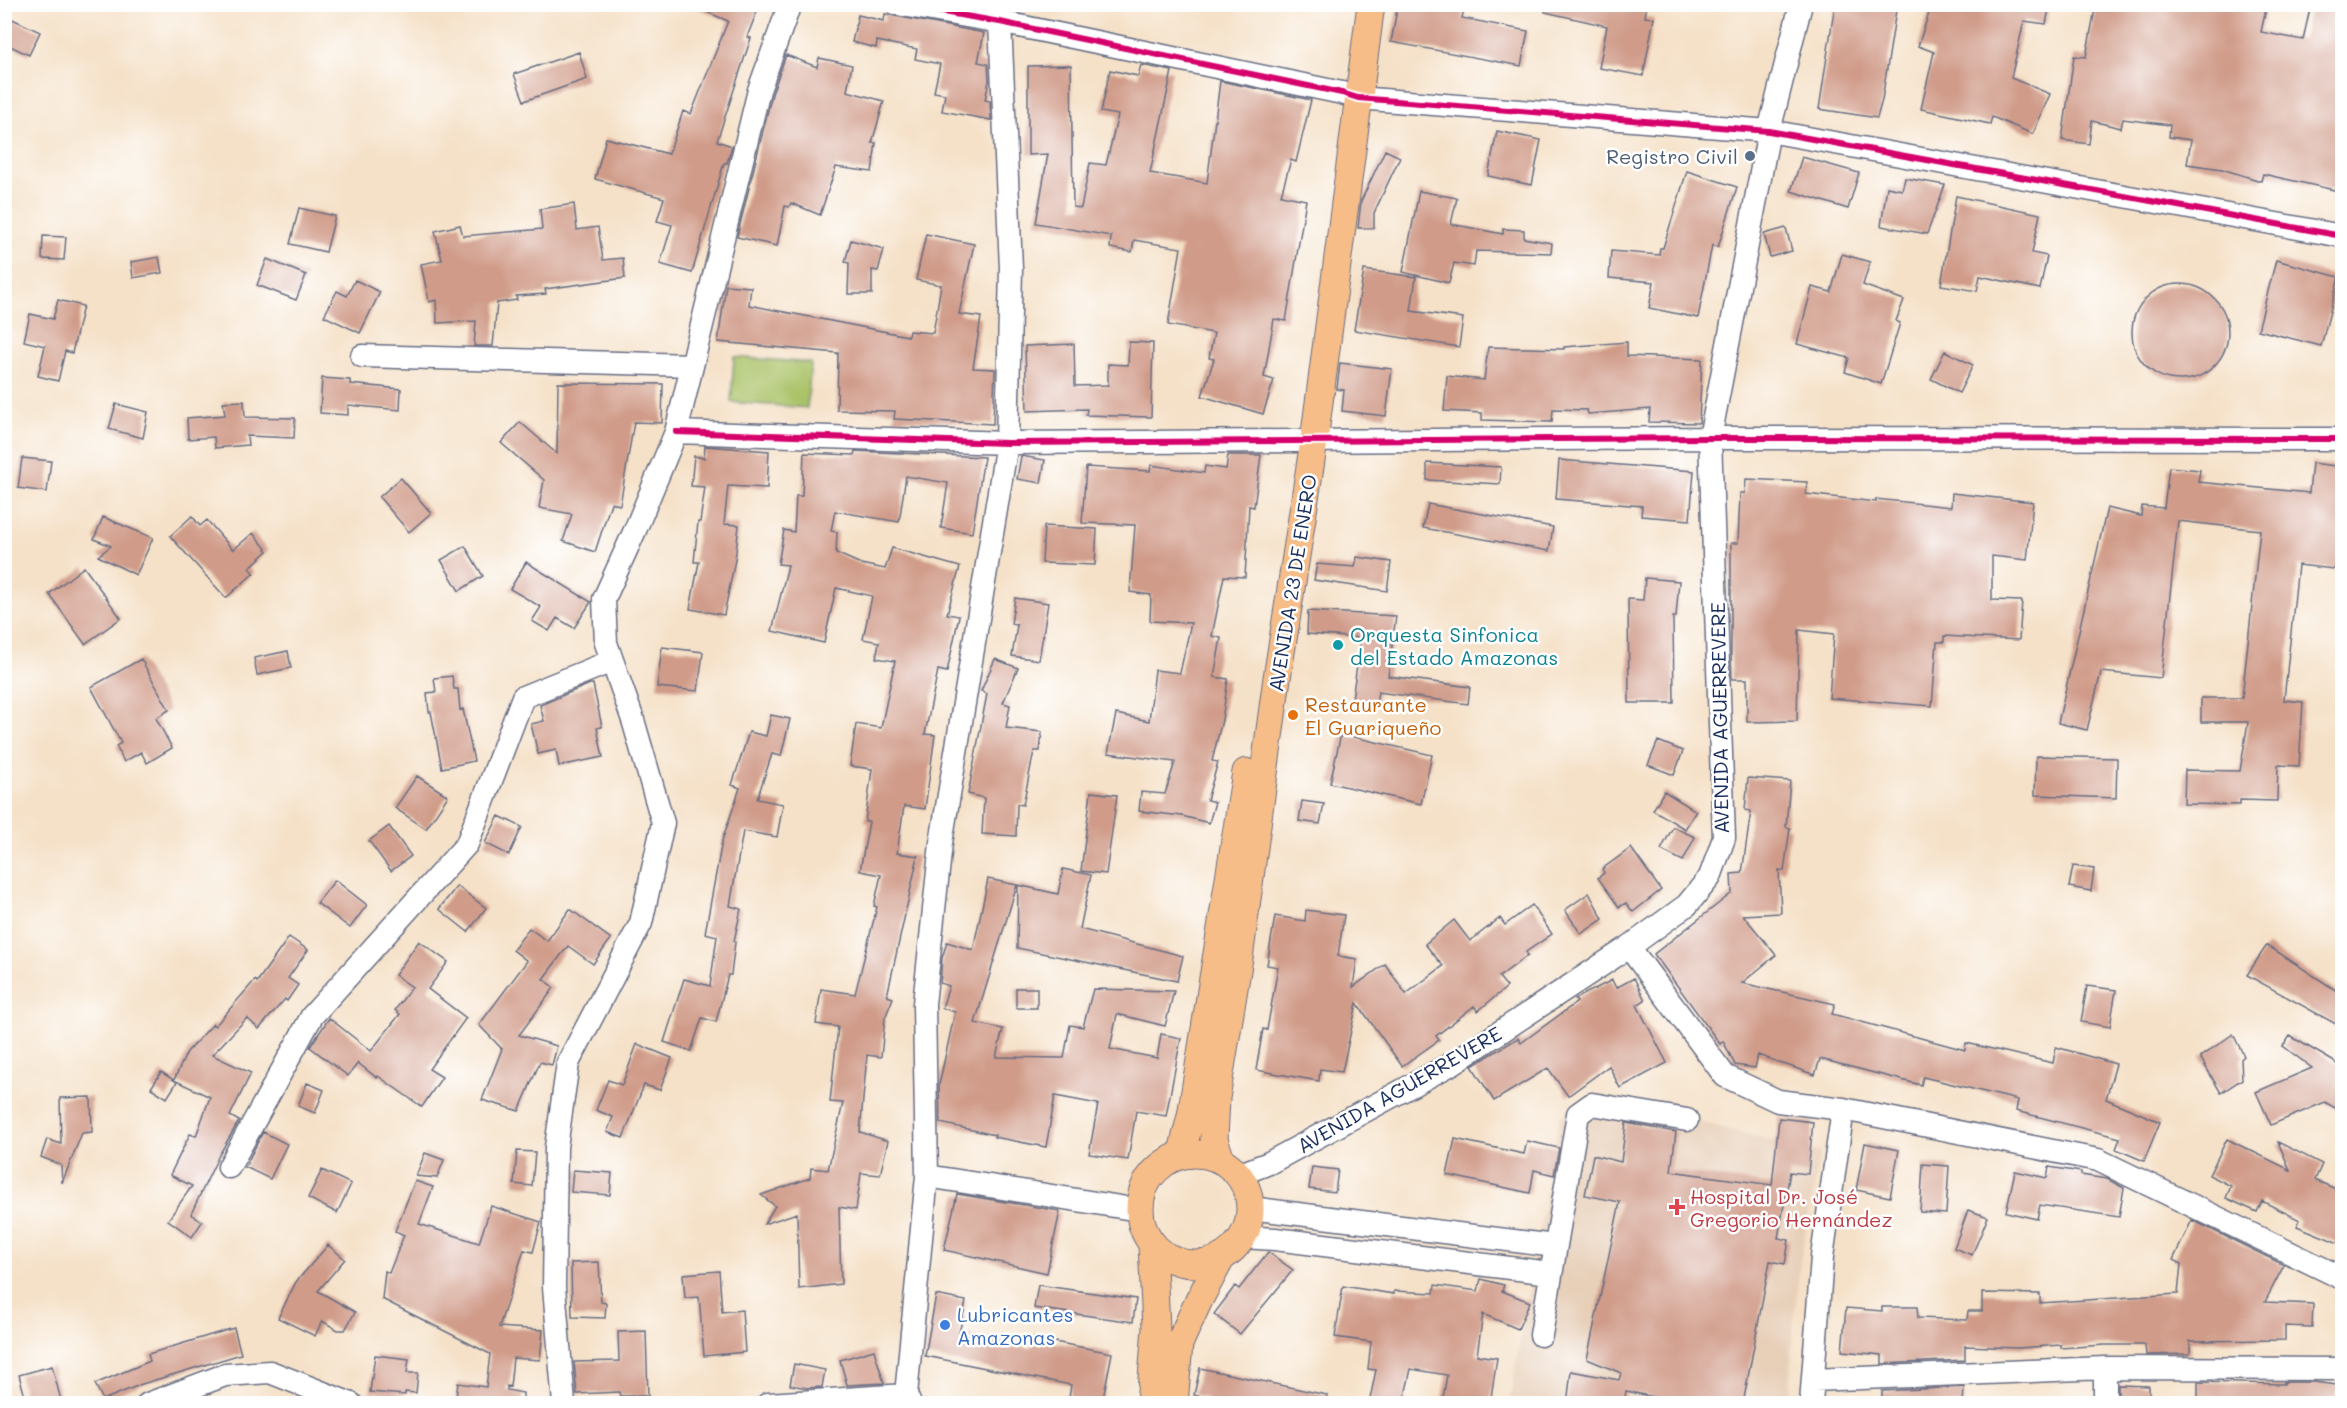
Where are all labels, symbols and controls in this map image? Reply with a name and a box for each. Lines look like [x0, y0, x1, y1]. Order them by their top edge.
place label: Registro Civil [1606, 143, 1738, 169]
marker: Registro Civil [1743, 149, 1757, 163]
street label: AVENIDA 23 DE ENERO [1262, 472, 1322, 694]
street label: AVENIDA AGUERREVERE [1704, 602, 1734, 834]
place label: Orquesta Sinfonica del Estado Amazonas [1350, 621, 1558, 670]
marker: Orquesta Sinfonica del Estado Amazonas [1331, 638, 1345, 652]
place label: Restaurante El Guariqueño [1305, 691, 1441, 740]
marker: Restaurante El Guariqueño [1286, 708, 1300, 722]
street label: AVENIDA AGUERREVERE [1292, 1020, 1506, 1158]
place label: Hospital Dr. José Gregorio Hernández [1690, 1183, 1893, 1232]
marker: Hospital Dr. José Gregorio Hernández [1668, 1198, 1686, 1216]
place label: Lubricantes Amazonas [957, 1301, 1074, 1350]
marker: Lubricantes Amazonas [938, 1318, 952, 1332]

